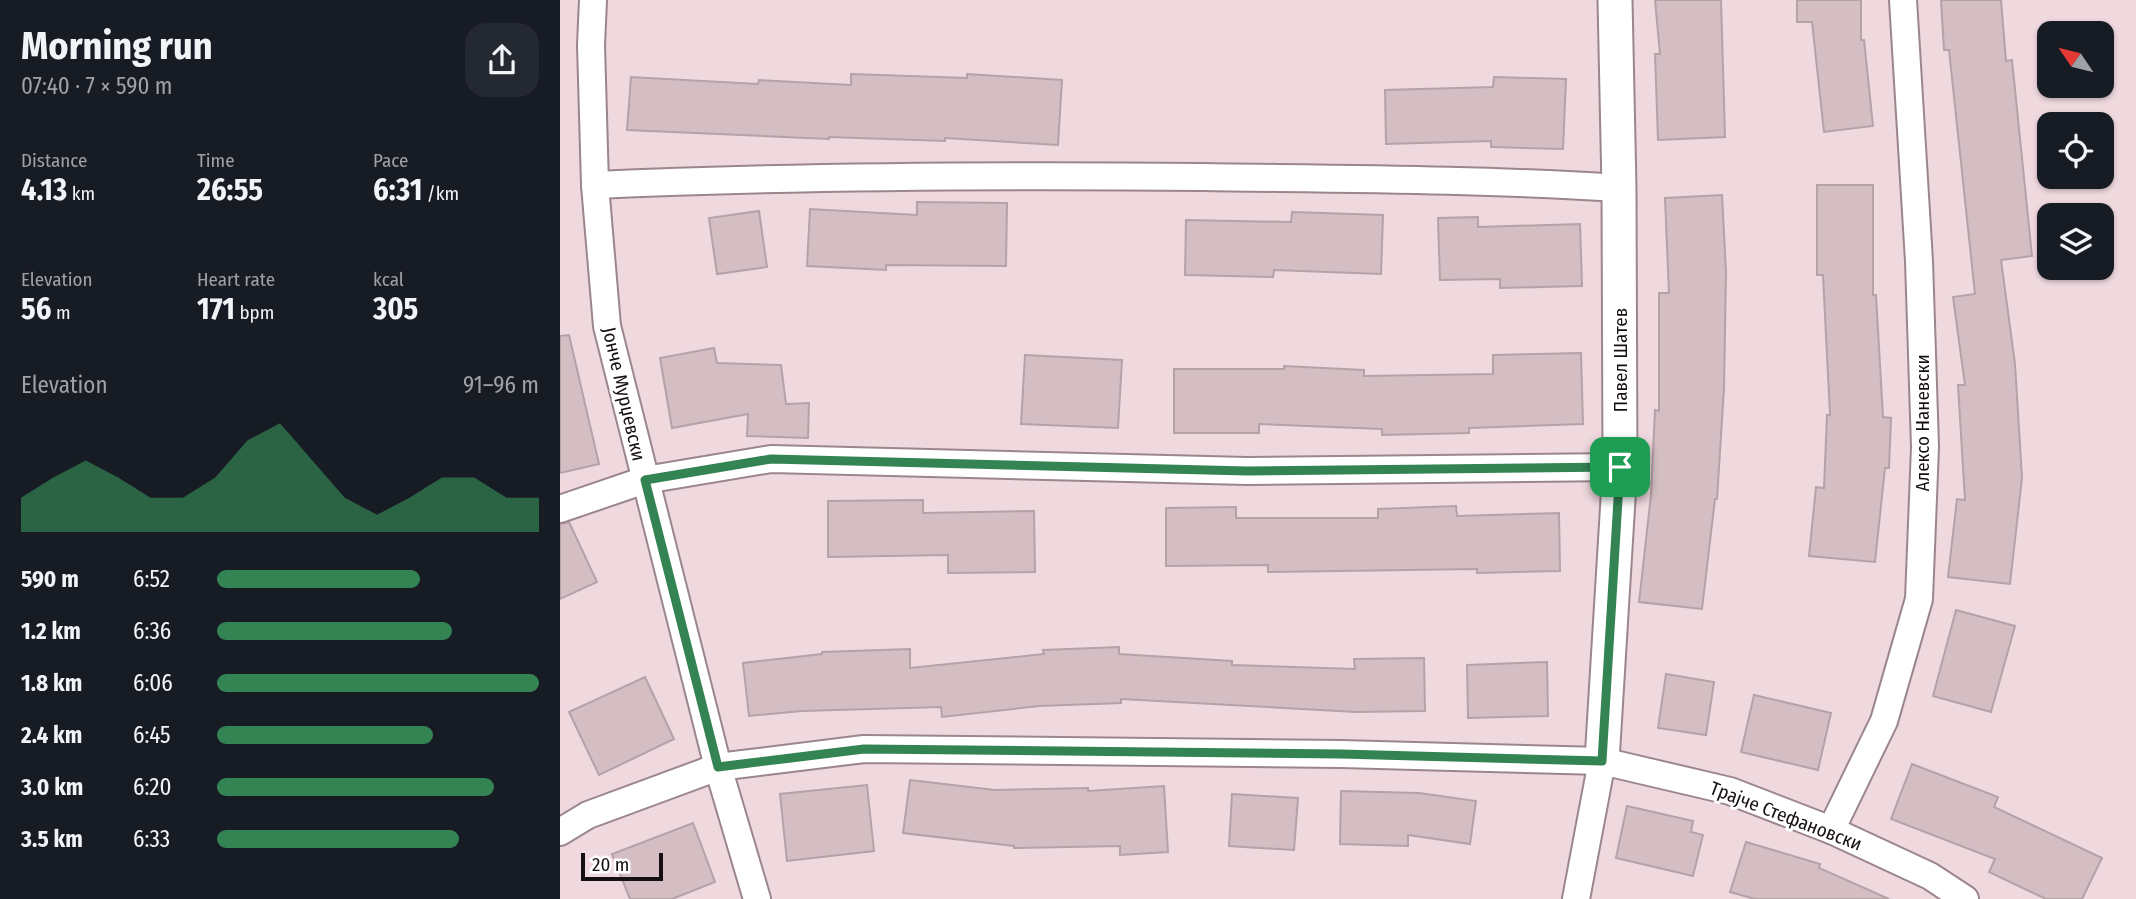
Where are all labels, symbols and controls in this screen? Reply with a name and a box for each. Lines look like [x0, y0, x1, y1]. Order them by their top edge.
north arrow [2037, 21, 2114, 98]
map controls [2037, 21, 2114, 280]
text: Morning run [21, 23, 213, 69]
button: share [465, 23, 539, 97]
text: 07:40 · 7 × 590 m [21, 72, 172, 100]
button: locate [2037, 112, 2114, 189]
text: Distance [21, 149, 88, 172]
text: Time [197, 149, 235, 172]
text: Pace [373, 149, 408, 172]
text: 4.13 [21, 172, 67, 208]
text: 26:55 [197, 172, 263, 208]
text: 6:31 [373, 172, 422, 208]
text: km [67, 182, 95, 205]
text: /km [422, 182, 459, 205]
button: layers [2037, 203, 2114, 280]
text: Elevation [21, 268, 93, 291]
text: Heart rate [197, 268, 275, 291]
text: kcal [373, 268, 404, 291]
text: 56 [21, 291, 51, 327]
text: 171 [197, 291, 235, 327]
text: 305 [373, 291, 418, 327]
text: m [51, 301, 71, 324]
text: bpm [235, 301, 274, 324]
street label: Павел Шатев [1609, 308, 1632, 412]
street label: Јонче Мурџевски [597, 325, 651, 463]
street label: Алексо Наневски [1911, 354, 1934, 492]
text: Elevation [21, 371, 108, 399]
text: 91–96 m [463, 371, 539, 399]
pin [1590, 437, 1650, 497]
icon: arrive [1601, 448, 1639, 486]
text: 590 m [21, 565, 79, 593]
text: 6:52 [133, 565, 170, 593]
text: 1.2 km [21, 617, 81, 645]
text: 6:36 [133, 617, 171, 645]
text: 1.8 km [21, 669, 82, 697]
text: 6:06 [133, 669, 173, 697]
text: 2.4 km [21, 721, 82, 749]
text: 6:45 [133, 721, 171, 749]
text: 3.0 km [21, 773, 83, 801]
text: 6:20 [133, 773, 171, 801]
street label: Трајче Стефановски [1707, 776, 1865, 856]
text: 3.5 km [21, 825, 83, 853]
text: 6:33 [133, 825, 170, 853]
scale bar [581, 850, 663, 882]
text: 20 m [592, 853, 629, 876]

